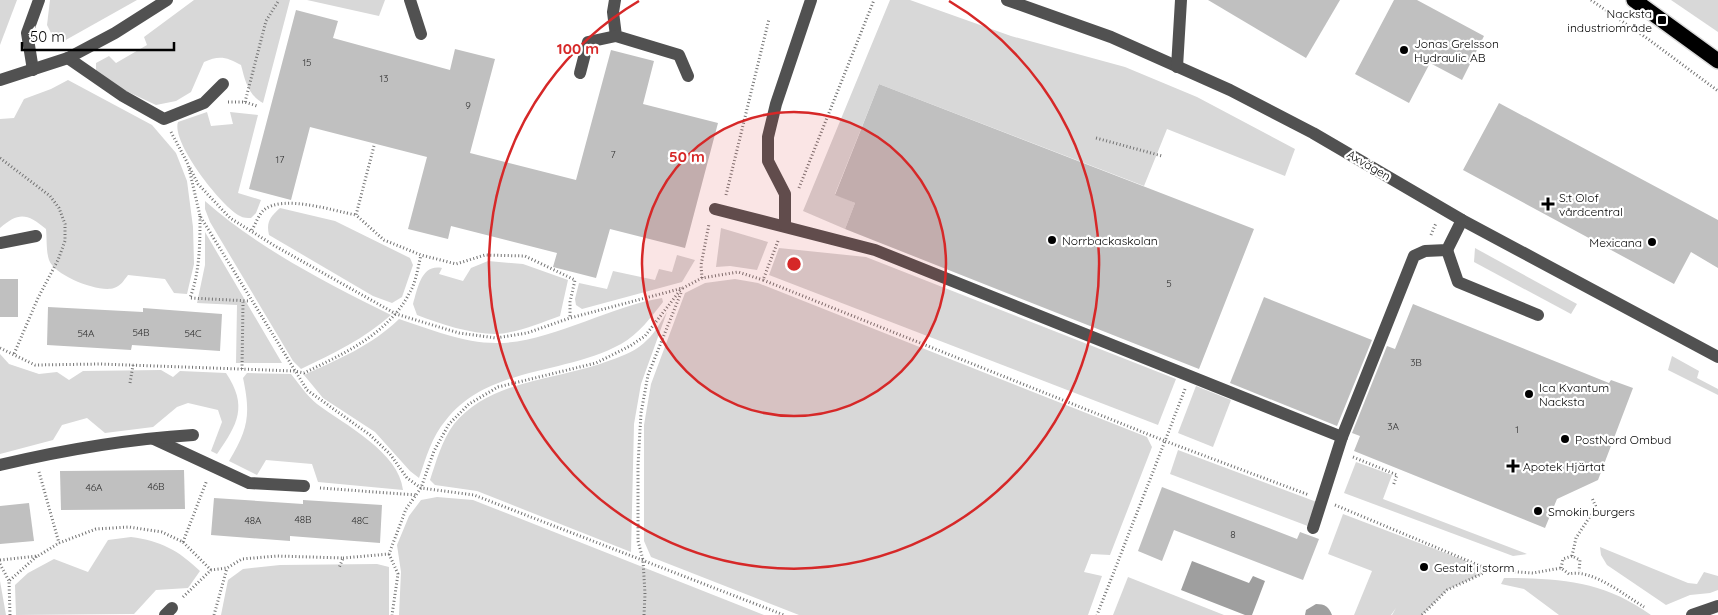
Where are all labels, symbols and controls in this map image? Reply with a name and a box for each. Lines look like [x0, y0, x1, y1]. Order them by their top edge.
place label: Nacksta industriområde [1567, 6, 1652, 35]
marker: Nacksta industriområde [1656, 14, 1668, 26]
scale bar [22, 20, 175, 52]
text: 50 m [30, 27, 65, 46]
place label: Jonas Grelsson Hydraulic AB [1414, 36, 1499, 65]
text: 100 m [557, 39, 599, 58]
marker: Jonas Grelsson Hydraulic AB [1398, 44, 1410, 56]
house number: 15 [302, 56, 312, 69]
house number: 13 [380, 72, 388, 85]
house number: 9 [465, 99, 471, 112]
street label: Axvägen [1344, 146, 1394, 184]
text: 50 m [669, 147, 705, 166]
house number: 7 [610, 148, 616, 161]
house number: 17 [276, 153, 284, 166]
place label: S:t Olof vårdcentral [1559, 190, 1623, 219]
marker: S:t Olof vårdcentral [1541, 197, 1555, 211]
place label: Norrbackaskolan [1062, 233, 1158, 248]
marker: Norrbackaskolan [1046, 234, 1058, 246]
place label: Mexicana [1589, 235, 1642, 250]
marker: Mexicana [1646, 236, 1658, 248]
centre of rings [785, 255, 803, 273]
house number: 5 [1166, 277, 1172, 290]
house number: 54B [132, 326, 150, 339]
house number: 54A [77, 327, 95, 340]
house number: 54C [184, 327, 202, 340]
house number: 3B [1410, 356, 1422, 369]
place label: Ica Kvantum Nacksta [1539, 380, 1609, 409]
marker: Ica Kvantum Nacksta [1523, 388, 1535, 400]
house number: 3A [1387, 420, 1399, 433]
house number: 1 [1515, 423, 1519, 436]
place label: PostNord Ombud [1575, 432, 1671, 447]
marker: PostNord Ombud [1559, 433, 1571, 445]
place label: Apotek Hjärtat [1523, 459, 1605, 474]
marker: Apotek Hjärtat [1507, 460, 1519, 472]
house number: 46B [147, 480, 165, 493]
house number: 46A [85, 481, 103, 494]
place label: Smokin burgers [1548, 504, 1635, 519]
marker: Smokin burgers [1532, 505, 1544, 517]
house number: 48B [294, 513, 312, 526]
house number: 48A [244, 514, 262, 527]
house number: 48C [351, 514, 369, 527]
house number: 8 [1230, 528, 1236, 541]
place label: Gestalt i storm [1434, 560, 1515, 575]
marker: Gestalt i storm [1418, 561, 1430, 573]

